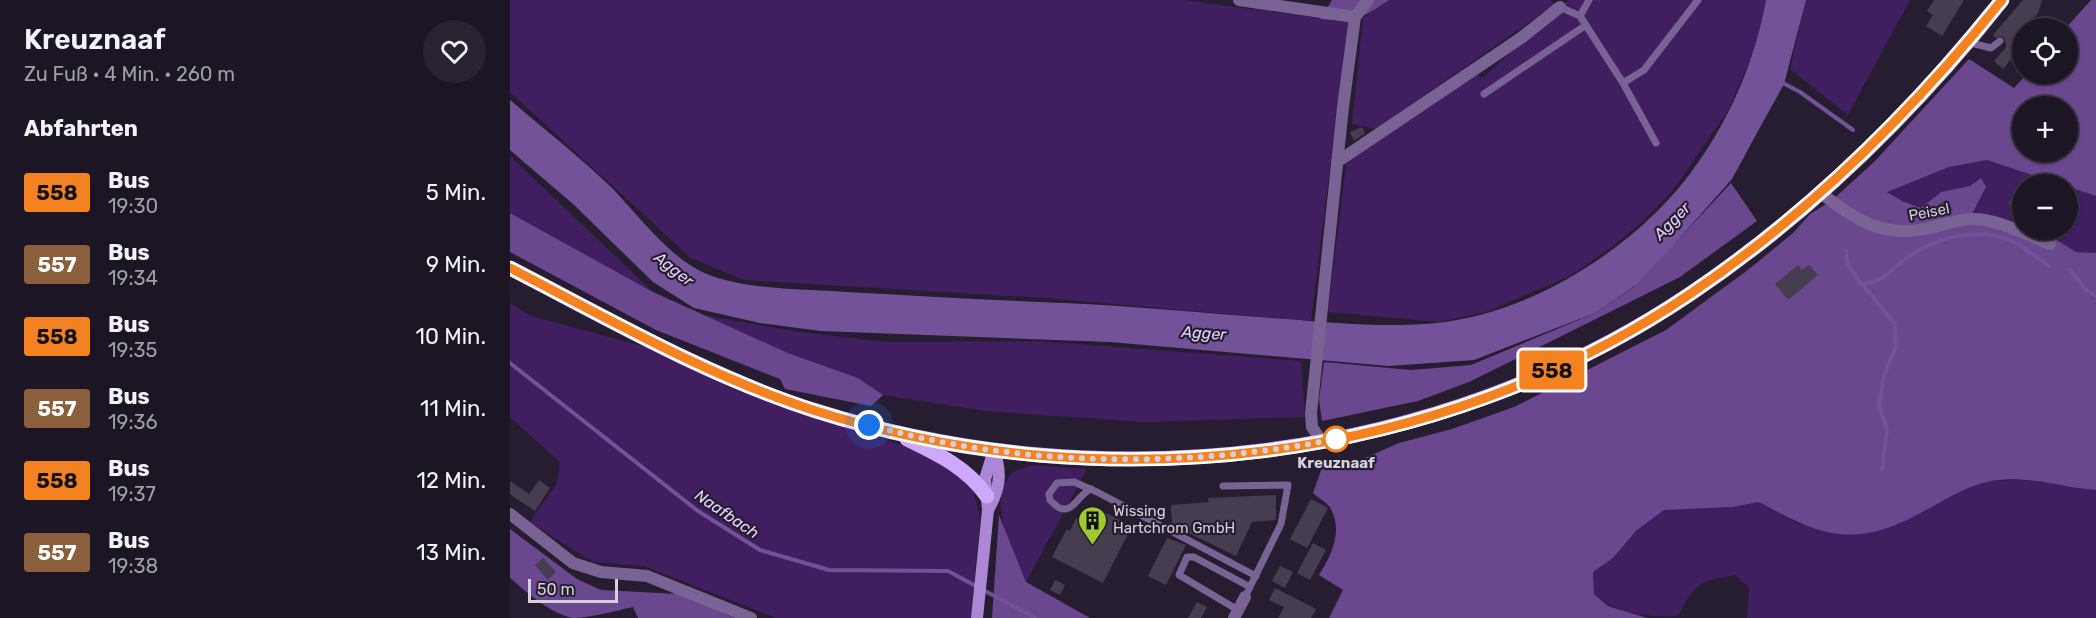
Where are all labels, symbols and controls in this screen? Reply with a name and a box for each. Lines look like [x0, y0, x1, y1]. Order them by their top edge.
map controls [2012, 18, 2078, 240]
button: locate [2012, 18, 2078, 84]
button: heart [423, 20, 486, 83]
text: Kreuznaaf [24, 23, 165, 56]
text: Zu Fuß · 4 Min. · 260 m [24, 62, 235, 86]
button: + [2012, 96, 2078, 162]
text: Abfahrten [24, 115, 138, 142]
text: Bus [108, 167, 150, 194]
button: − [2012, 174, 2078, 240]
text: 5 Min. [426, 179, 486, 206]
text: 558 [36, 180, 78, 205]
text: 19:30 [108, 194, 158, 218]
water label: Agger [1649, 198, 1695, 244]
street label: Peisel [1907, 199, 1951, 225]
text: Bus [108, 239, 150, 266]
water label: Agger [650, 247, 698, 291]
text: 9 Min. [426, 251, 486, 278]
text: 557 [37, 252, 77, 277]
text: 19:34 [108, 266, 158, 290]
text: Bus [108, 311, 150, 338]
water label: Agger [1180, 322, 1228, 344]
text: 10 Min. [416, 323, 486, 350]
text: 558 [36, 324, 78, 349]
text: 19:35 [108, 338, 157, 362]
line badge: 558 [1518, 350, 1586, 389]
text: 558 [1531, 358, 1573, 383]
text: Bus [108, 383, 150, 410]
text: 11 Min. [420, 395, 486, 422]
text: 557 [37, 396, 77, 421]
text: 19:36 [108, 410, 158, 434]
your location [854, 410, 884, 440]
marker: Kreuznaaf [1323, 426, 1349, 452]
place label: Kreuznaaf [1297, 454, 1375, 472]
text: Bus [108, 455, 150, 482]
text: 12 Min. [417, 467, 486, 494]
text: 558 [36, 468, 78, 493]
text: 19:37 [108, 482, 156, 506]
water label: Naafbach [691, 486, 763, 542]
place label: Wissing Hartchrom GmbH [1113, 502, 1235, 537]
building icon: Wissing Hartchrom GmbH [1076, 504, 1108, 546]
text: Bus [108, 527, 150, 554]
text: 13 Min. [416, 539, 486, 566]
text: 557 [37, 540, 77, 565]
text: 19:38 [108, 554, 158, 578]
scale bar [528, 576, 618, 604]
text: 50 m [537, 580, 575, 599]

